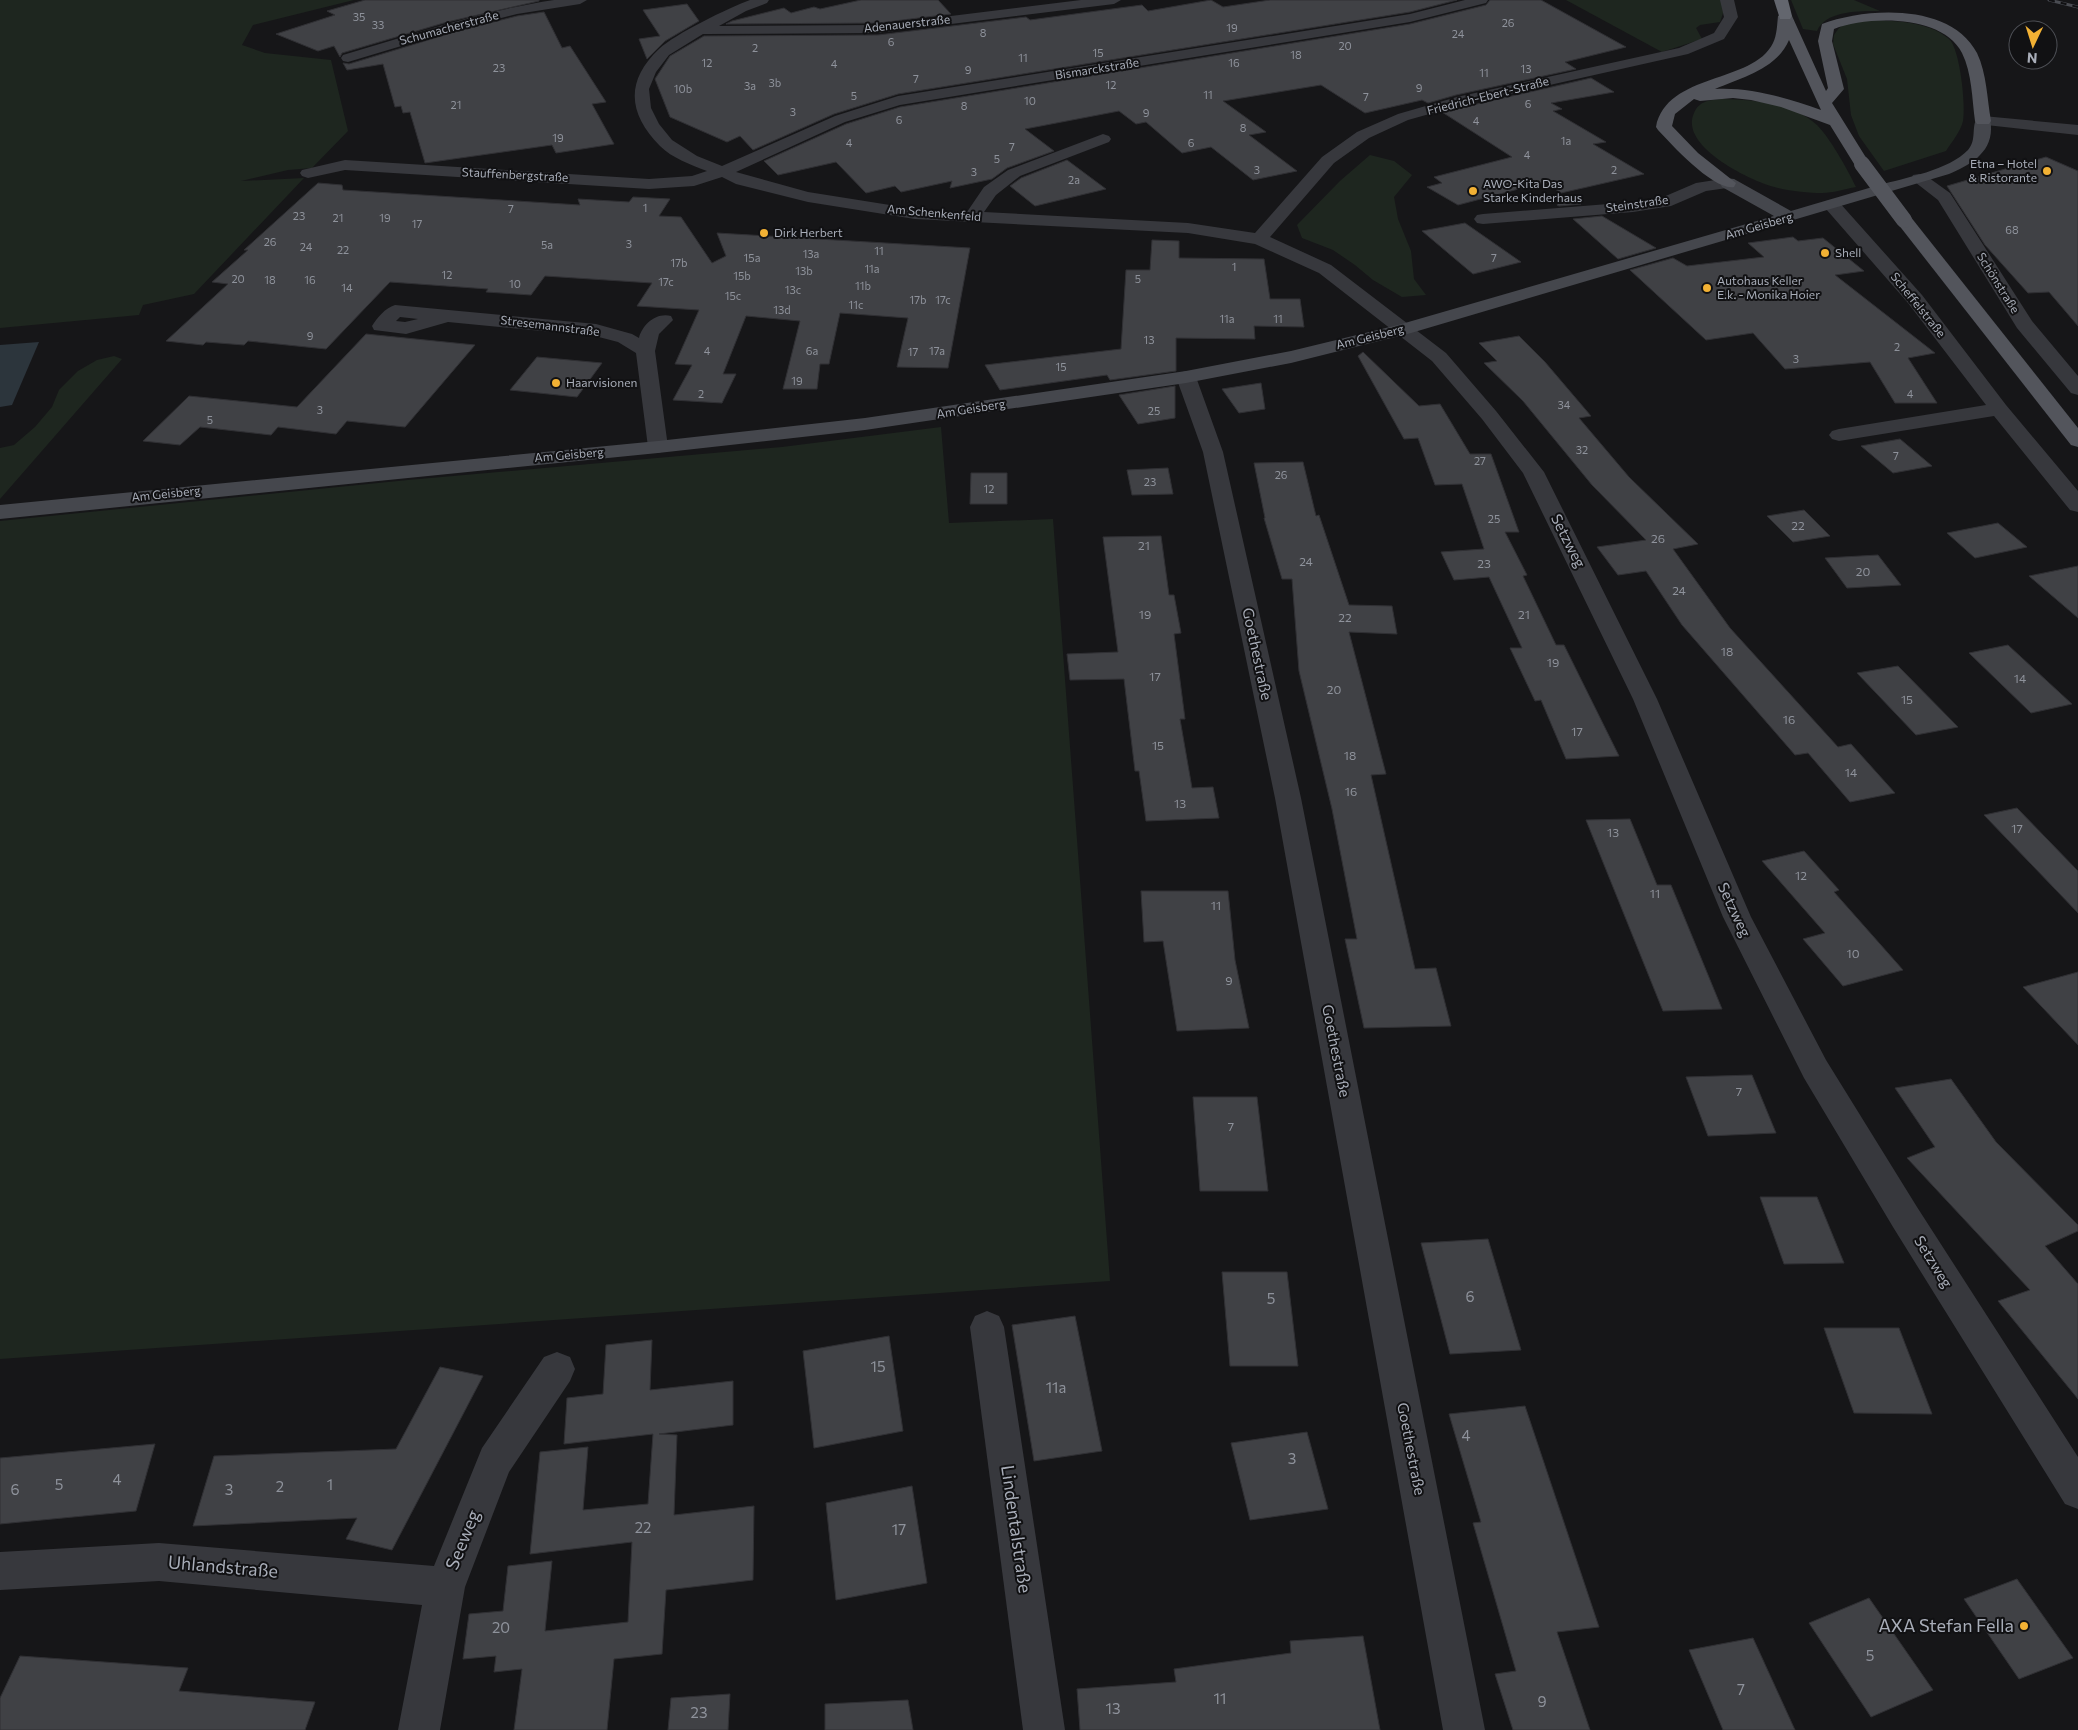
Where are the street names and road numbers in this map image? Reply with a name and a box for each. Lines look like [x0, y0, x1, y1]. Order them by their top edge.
street label: Schumacherstraße [398, 7, 500, 47]
street label: Adenauerstraße [863, 11, 951, 35]
street label: Bismarckstraße [1054, 54, 1140, 82]
street label: Friedrich-Ebert-Straße [1425, 73, 1550, 117]
street label: Stauffenbergstraße [461, 164, 569, 184]
street label: Steinstraße [1605, 192, 1669, 214]
street label: Am Schenkenfeld [887, 201, 982, 223]
street label: Am Geisberg [1723, 209, 1795, 241]
street label: Schönstraße [1975, 250, 2023, 315]
street label: Scheffelstraße [1888, 269, 1949, 340]
street label: Stresemannstraße [500, 312, 601, 338]
street label: Am Geisberg [1334, 321, 1406, 351]
street label: Am Geisberg [935, 396, 1007, 420]
street label: Am Geisberg [534, 444, 605, 464]
street label: Am Geisberg [131, 482, 202, 504]
street label: Setzweg [1548, 511, 1590, 570]
street label: Goethestraße [1239, 606, 1277, 702]
street label: Setzweg [1714, 879, 1755, 940]
street label: Goethestraße [1319, 1003, 1355, 1099]
street label: Setzweg [1911, 1232, 1957, 1291]
street label: Goethestraße [1394, 1401, 1430, 1497]
street label: Lindentalstraße [997, 1463, 1037, 1594]
street label: Seeweg [440, 1506, 484, 1573]
street label: Uhlandstraße [167, 1550, 279, 1582]

